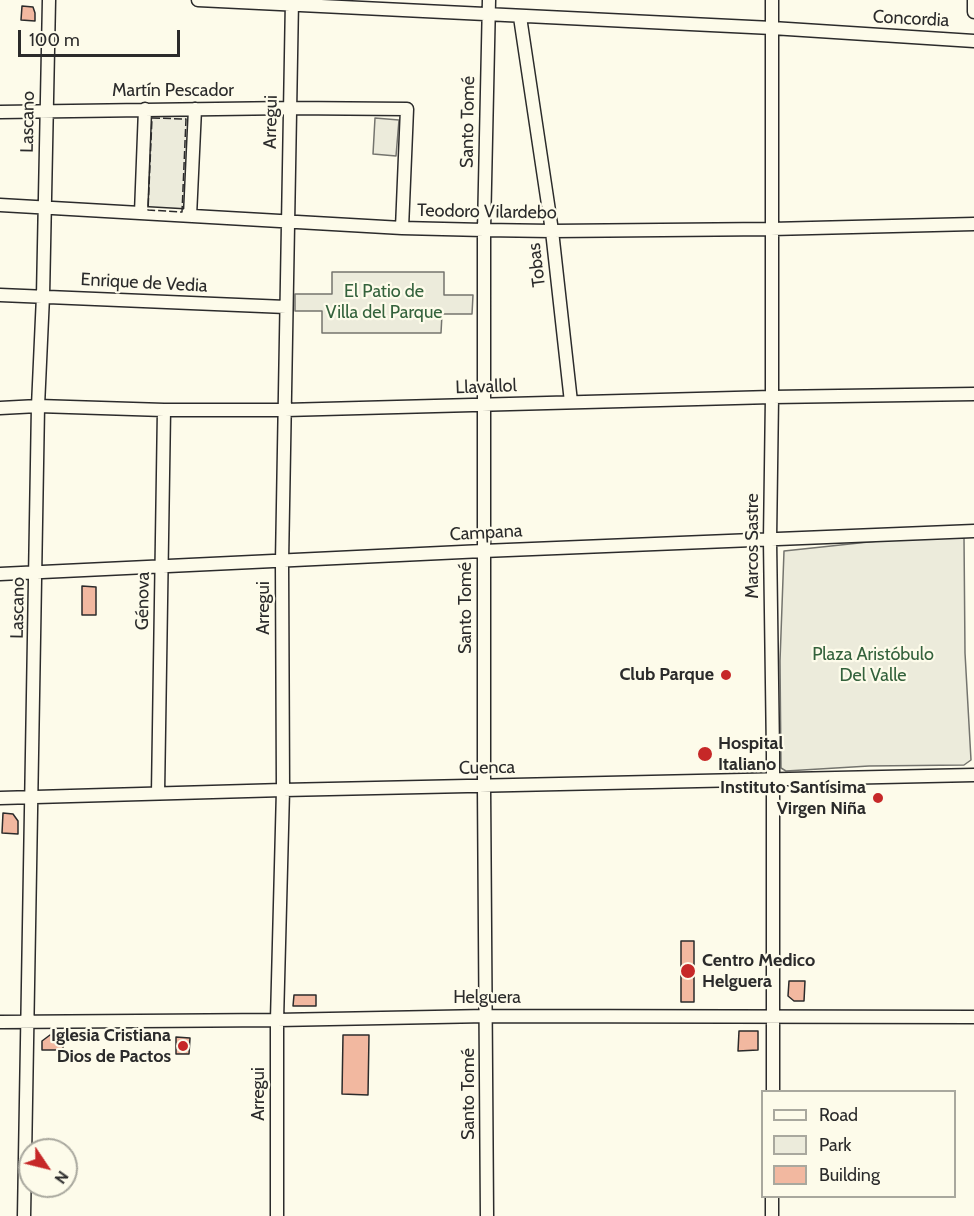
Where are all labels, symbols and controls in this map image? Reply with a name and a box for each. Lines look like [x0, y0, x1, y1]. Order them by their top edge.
street label: Concordia [872, 6, 950, 32]
scale bar [21, 18, 183, 56]
text: 100 m [29, 29, 80, 51]
street label: Santo Tomé [456, 76, 480, 168]
street label: Martín Pescador [112, 80, 234, 102]
street label: Lascano [17, 91, 39, 153]
street label: Arregui [260, 95, 282, 149]
street label: Teodoro Vilardebo [417, 200, 557, 224]
street label: Tobas [524, 242, 550, 288]
street label: Enrique de Vedia [80, 269, 208, 297]
park label: El Patio de Villa del Parque [325, 281, 443, 324]
street label: Llavallol [455, 375, 517, 399]
street label: Marcos Sastre [742, 493, 764, 599]
street label: Campana [449, 520, 523, 546]
street label: Santo Tomé [455, 562, 477, 654]
street label: Génova [132, 572, 154, 630]
street label: Lascano [7, 577, 29, 639]
street label: Arregui [253, 581, 275, 635]
park label: Plaza Aristóbulo Del Valle [812, 644, 934, 686]
place label: Club Parque [619, 664, 714, 686]
marker: Club Parque [719, 668, 733, 682]
place label: Hospital Italiano [718, 733, 783, 776]
marker: Hospital Italiano [696, 745, 714, 763]
street label: Cuenca [459, 757, 515, 779]
place label: Instituto Santísima Virgen Niña [720, 777, 866, 820]
marker: Instituto Santísima Virgen Niña [871, 791, 885, 805]
place label: Centro Medico Helguera [702, 950, 815, 992]
marker: Centro Medico Helguera [679, 962, 697, 980]
street label: Helguera [453, 987, 521, 1009]
place label: Iglesia Cristiana Dios de Pactos [51, 1025, 171, 1068]
marker: Iglesia Cristiana Dios de Pactos [176, 1039, 190, 1053]
street label: Santo Tomé [458, 1048, 480, 1140]
street label: Arregui [248, 1067, 270, 1121]
legend [761, 1090, 956, 1198]
text: Road [819, 1104, 858, 1126]
text: Park [819, 1134, 851, 1156]
north arrow [18, 1138, 78, 1198]
text: Building [819, 1164, 880, 1186]
text: N [50, 1167, 73, 1188]

